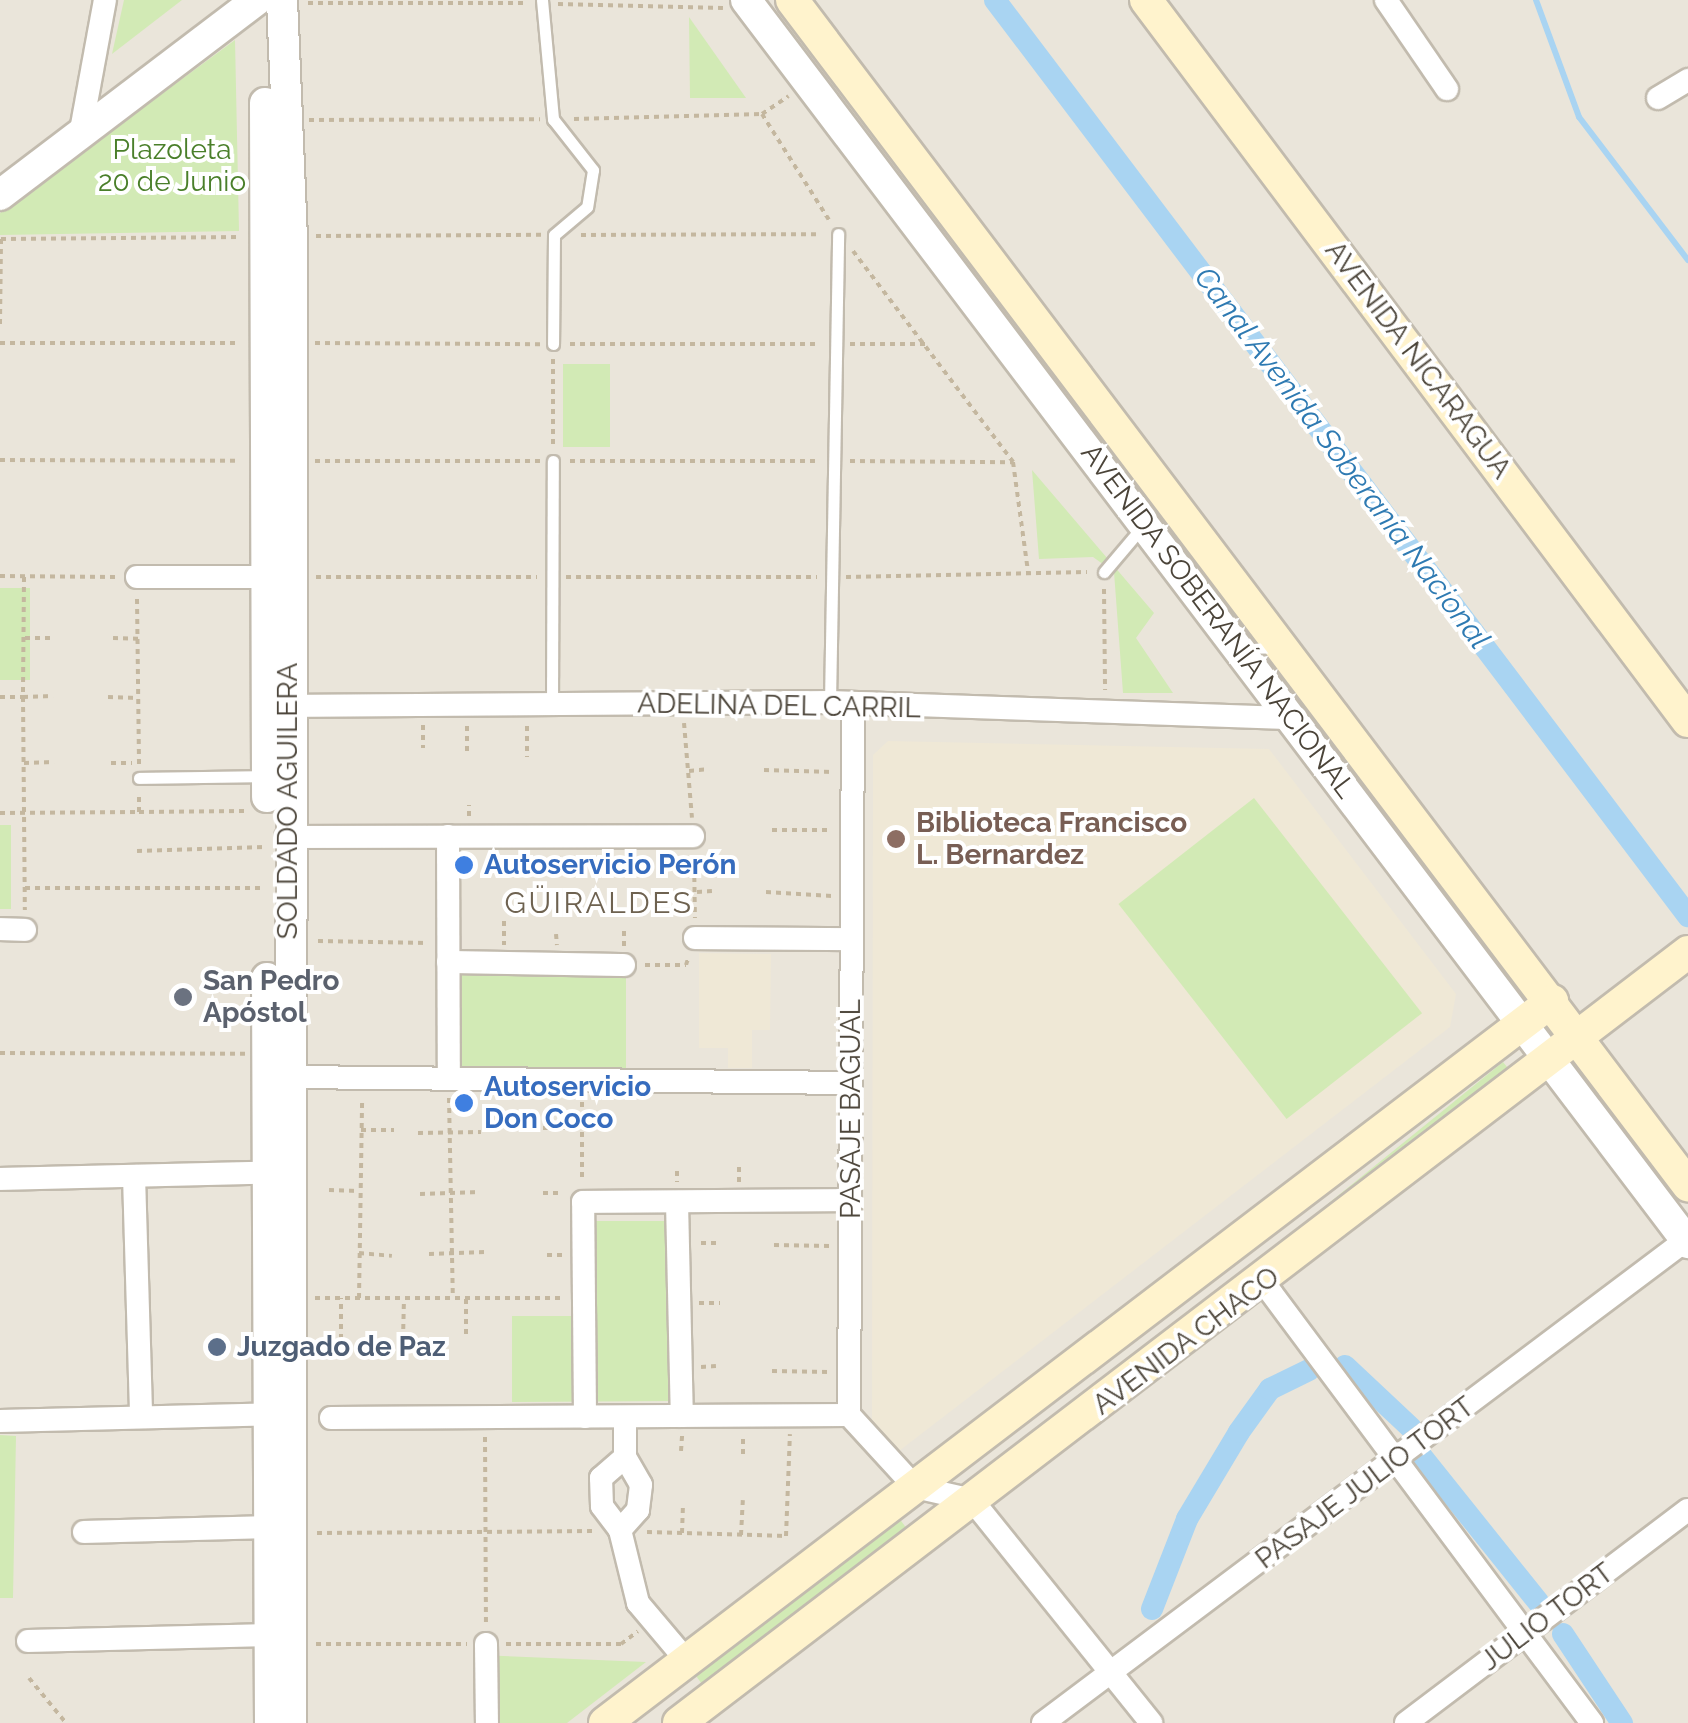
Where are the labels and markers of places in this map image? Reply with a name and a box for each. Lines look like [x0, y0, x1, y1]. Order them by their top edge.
place label: Biblioteca Francisco L. Bernardez [916, 806, 1187, 872]
marker: Biblioteca Francisco L. Bernardez [885, 828, 907, 850]
place label: Autoservicio Perón [484, 848, 736, 882]
marker: Autoservicio Perón [453, 854, 475, 876]
place label: San Pedro Apóstol [203, 964, 339, 1030]
marker: San Pedro Apóstol [172, 986, 194, 1008]
place label: Autoservicio Don Coco [484, 1070, 651, 1136]
marker: Autoservicio Don Coco [453, 1092, 475, 1114]
place label: Juzgado de Paz [237, 1330, 446, 1364]
marker: Juzgado de Paz [206, 1336, 228, 1358]

